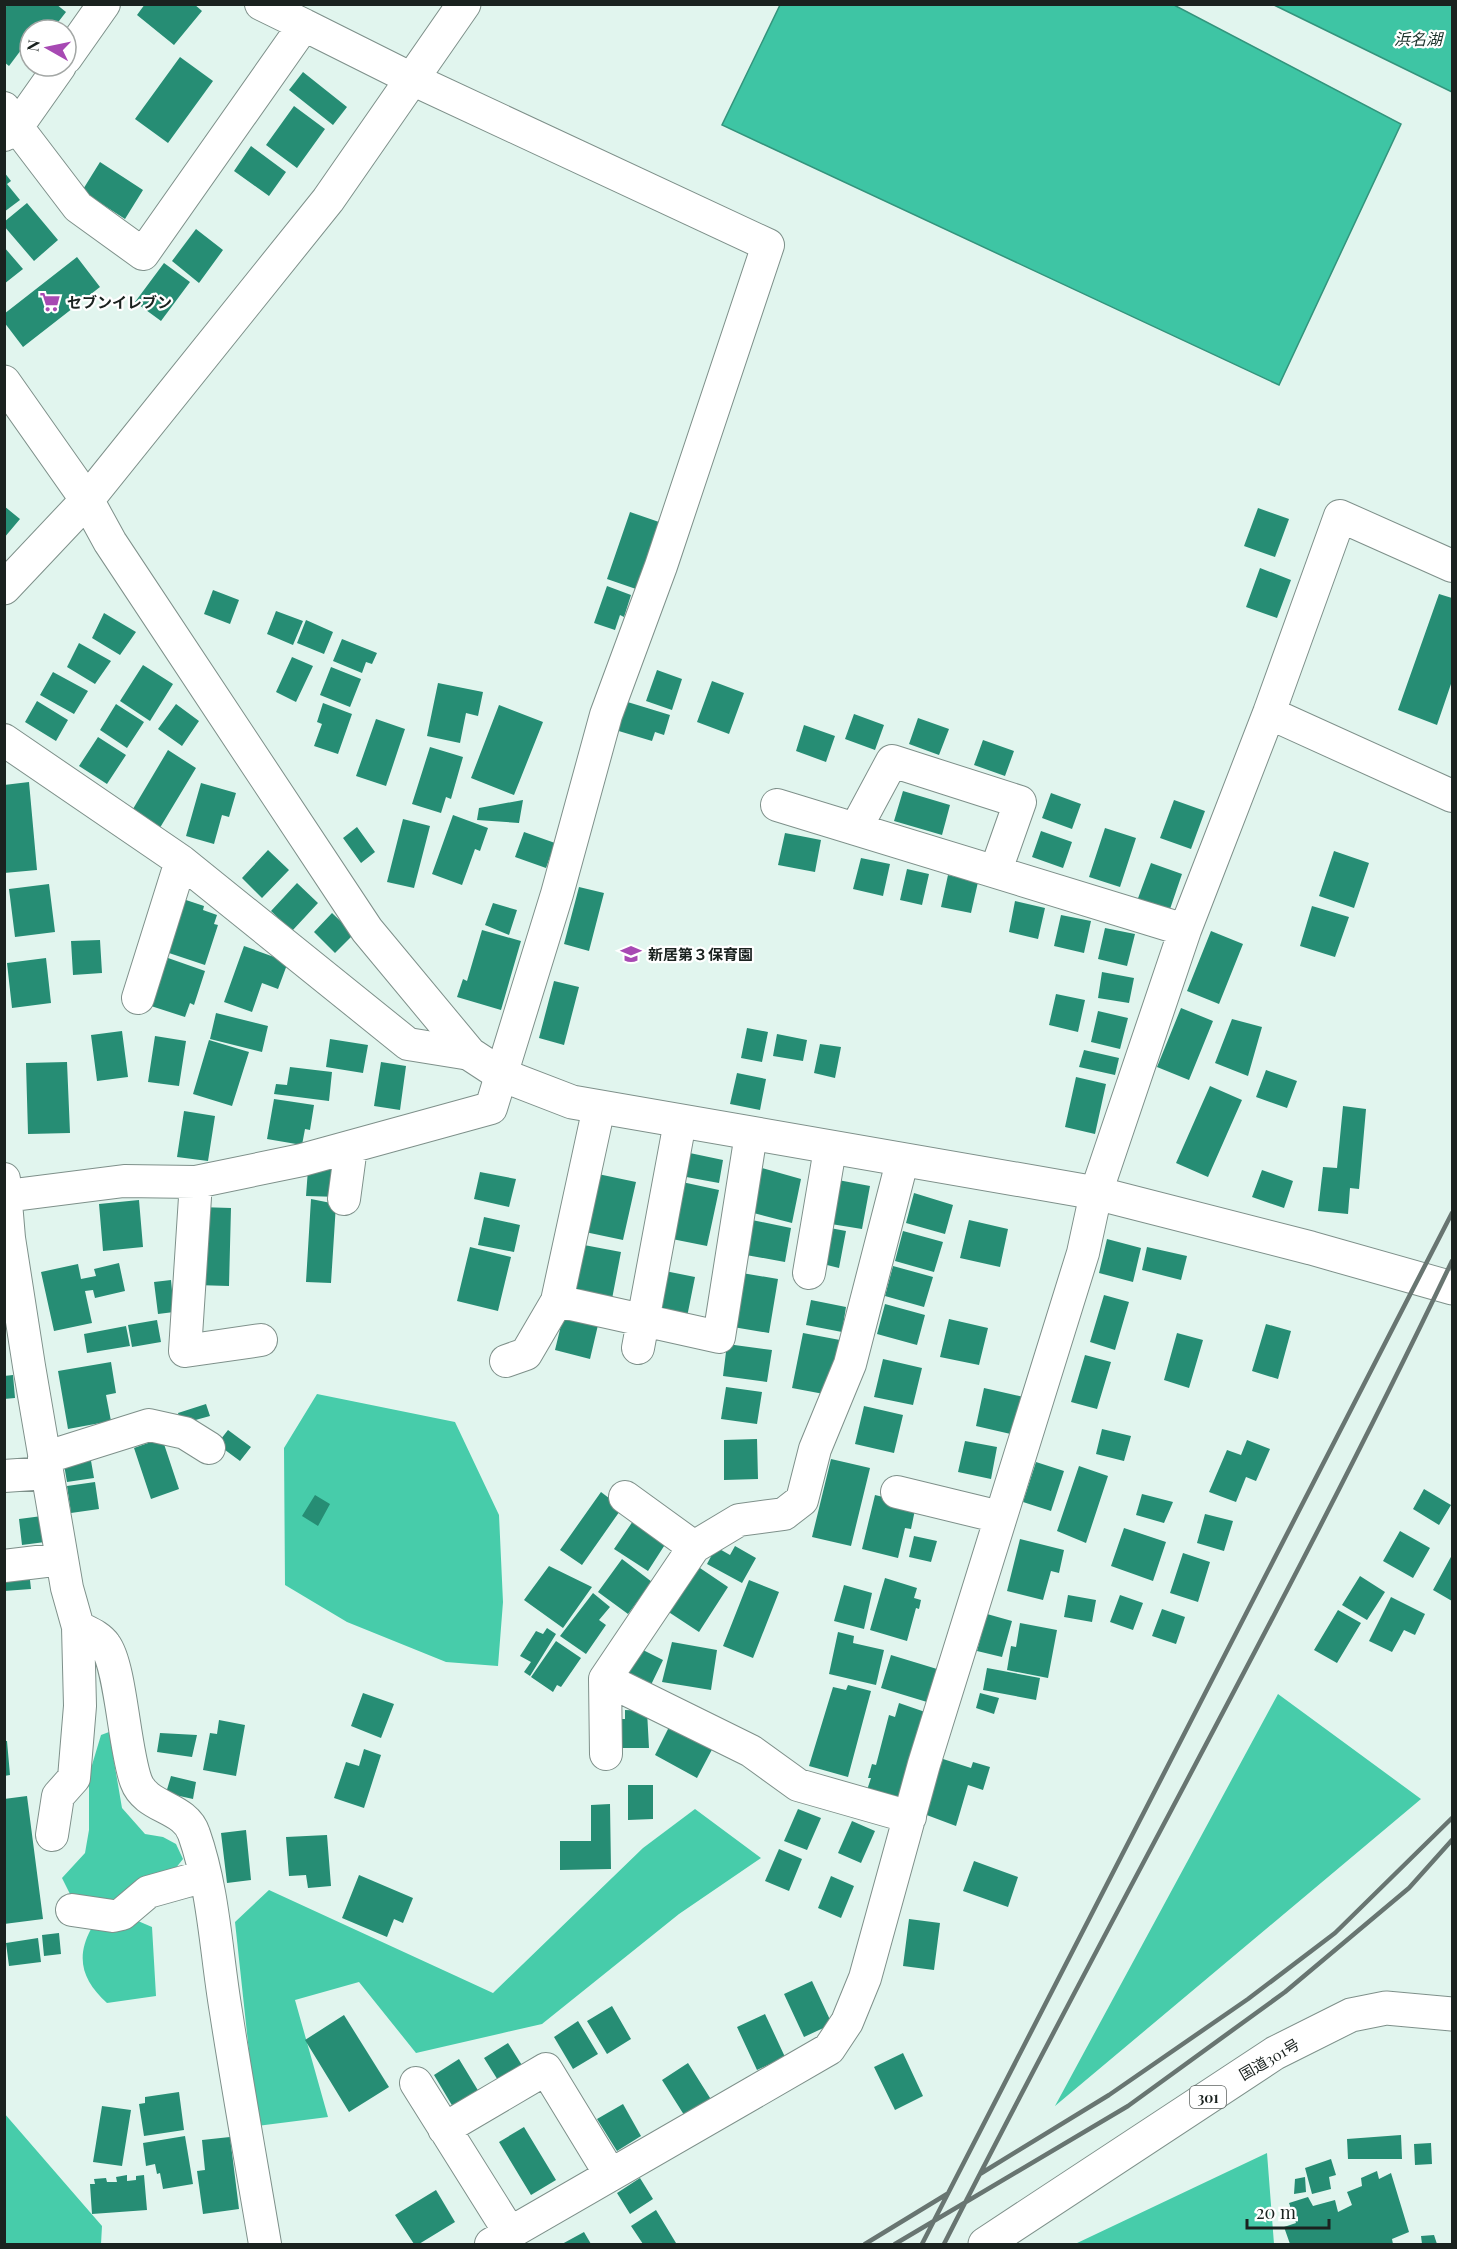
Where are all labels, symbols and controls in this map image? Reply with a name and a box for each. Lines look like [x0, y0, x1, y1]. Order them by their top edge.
north arrow [18, 18, 78, 78]
water label: 浜名湖 [1394, 28, 1445, 49]
text: N [21, 38, 44, 53]
supermarket icon: セブンイレブン [38, 290, 62, 314]
place label: セブンイレブン [67, 292, 172, 312]
school or university icon: 新居第３保育園 [619, 942, 643, 966]
place label: 新居第３保育園 [648, 944, 753, 964]
street label: 国道301号 [1235, 2034, 1303, 2084]
road number: 301 [1190, 2086, 1226, 2108]
scale bar [1247, 2192, 1330, 2230]
text: 20 m [1256, 2200, 1296, 2224]

